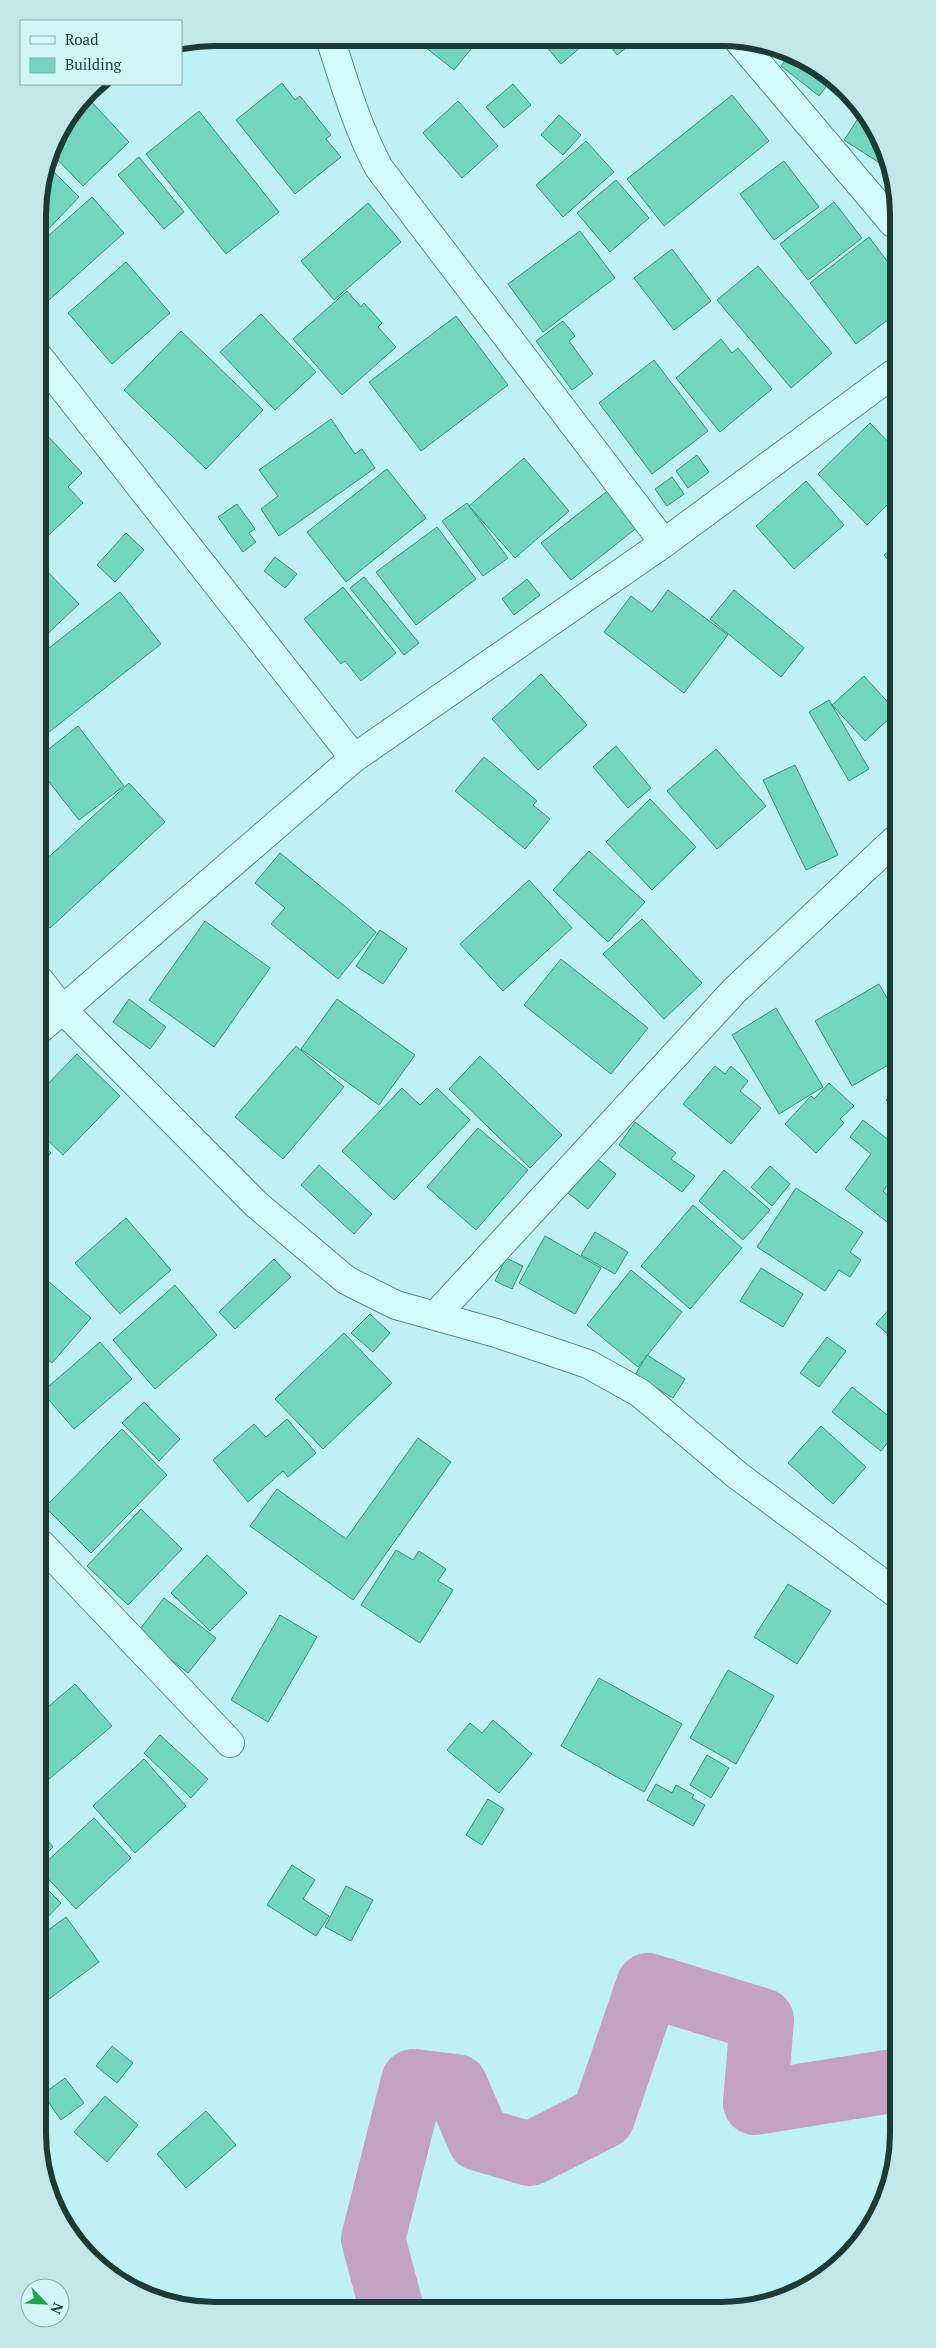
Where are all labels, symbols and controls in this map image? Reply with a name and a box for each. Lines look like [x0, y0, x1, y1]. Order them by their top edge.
legend [20, 20, 182, 85]
text: Road [65, 29, 98, 49]
text: Building [65, 54, 123, 74]
north arrow [20, 2278, 70, 2328]
text: N [46, 2300, 68, 2318]

